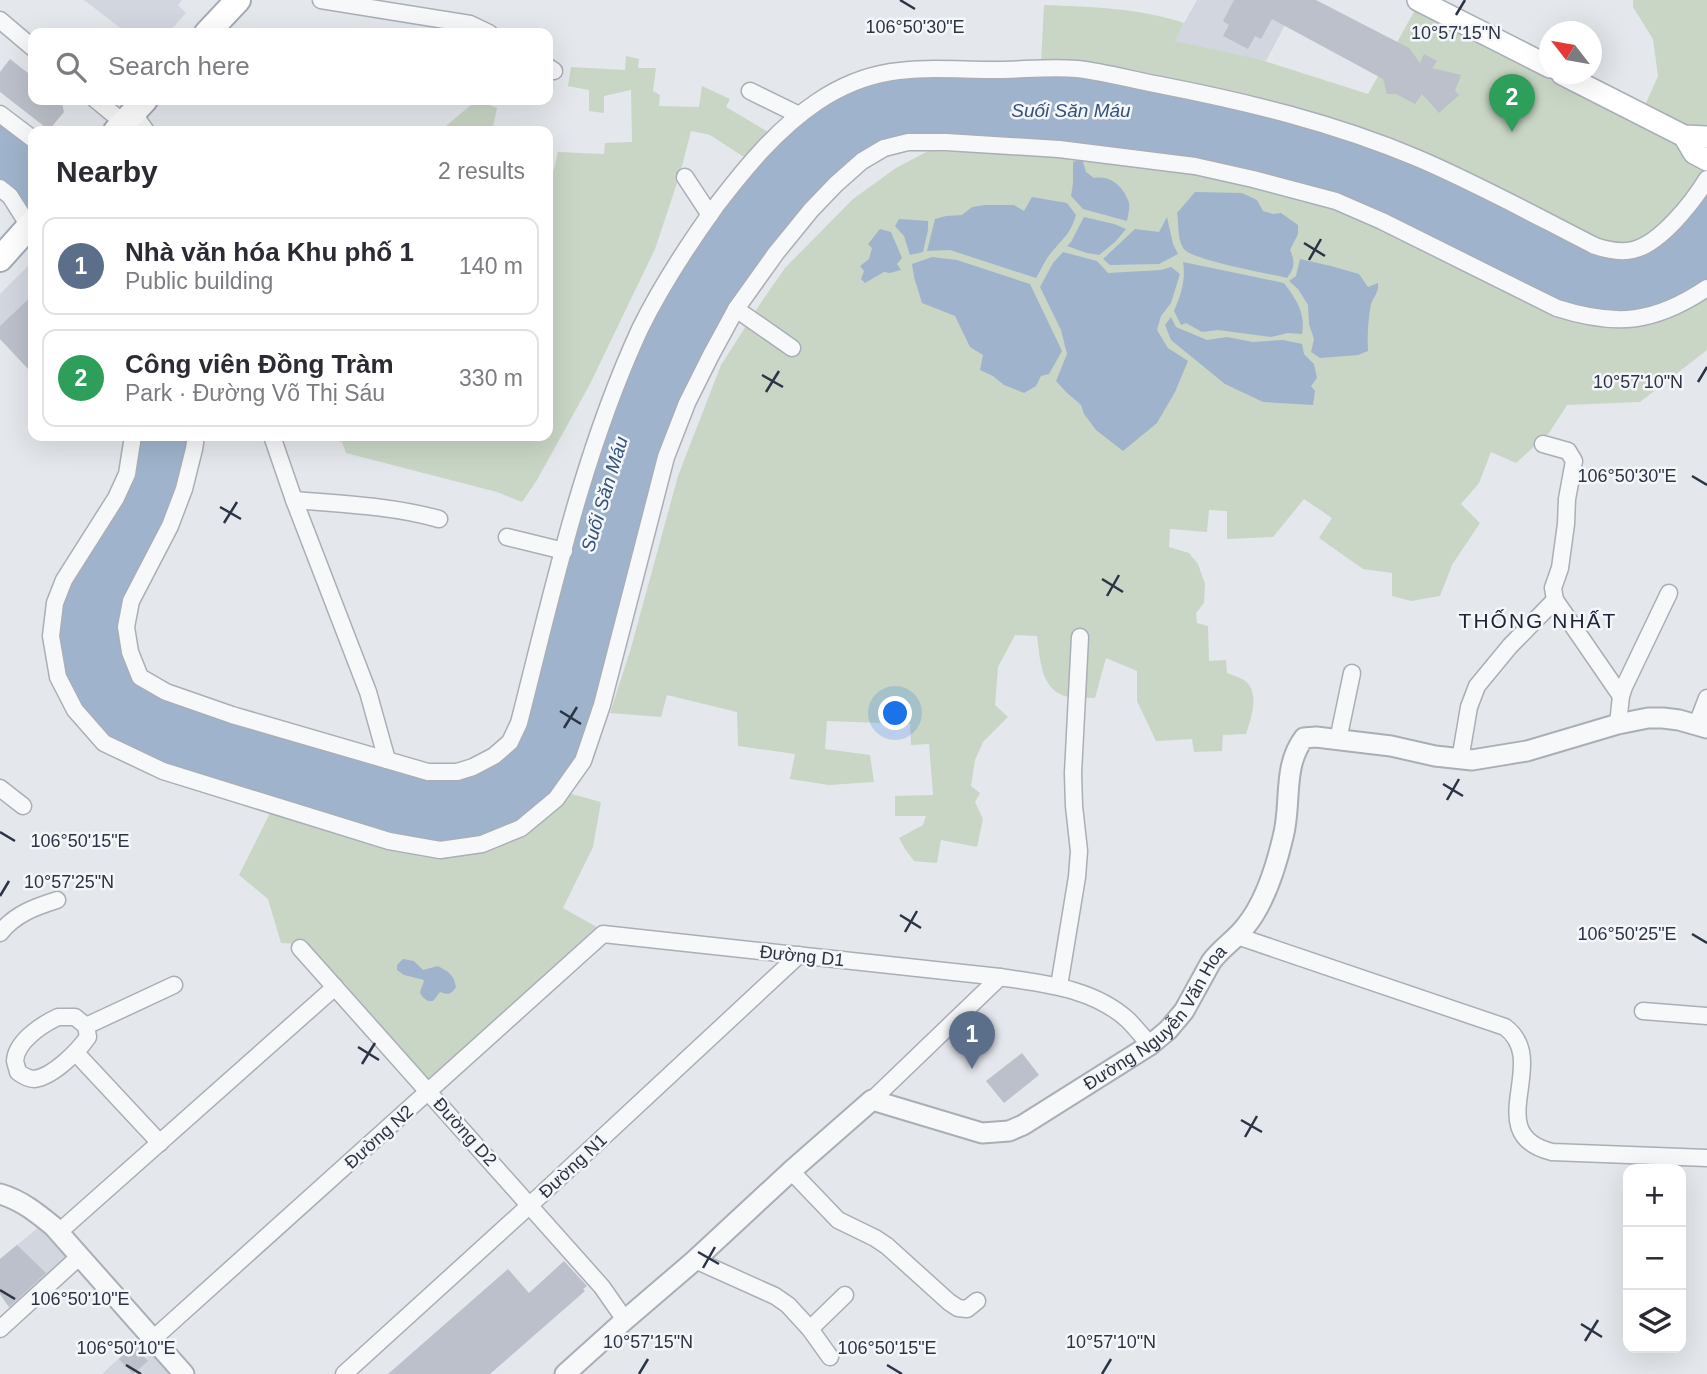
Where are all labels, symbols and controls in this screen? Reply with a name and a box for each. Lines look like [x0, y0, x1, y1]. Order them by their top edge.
text: 106°50'30"E [865, 17, 965, 37]
north arrow [1539, 21, 1602, 84]
text: 10°57'15"N [1411, 23, 1501, 43]
search box [28, 28, 553, 105]
icon: search [52, 48, 90, 86]
text: Search here [108, 51, 250, 81]
pin: 2 [1489, 74, 1535, 132]
water label: Suối Săn Máu [1011, 100, 1131, 121]
text: Nearby [56, 155, 158, 188]
text: 2 results [438, 158, 525, 184]
text: Nhà văn hóa Khu phố 1 [125, 237, 414, 267]
text: 1 [75, 253, 87, 279]
text: 140 m [459, 253, 523, 279]
text: Public building [125, 268, 273, 294]
text: Công viên Đồng Tràm [125, 349, 394, 379]
text: 2 [75, 365, 87, 391]
text: 330 m [459, 365, 523, 391]
text: 10°57'10"N [1593, 372, 1683, 392]
text: Park · Đường Võ Thị Sáu [125, 380, 385, 406]
water label: Suối Săn Máu [577, 434, 632, 554]
text: 106°50'30"E [1577, 466, 1677, 486]
district label: THỐNG NHẤT [1459, 609, 1617, 632]
your location [878, 696, 912, 730]
text: 106°50'15"E [30, 831, 130, 851]
text: 10°57'25"N [24, 872, 114, 892]
text: 106°50'25"E [1577, 924, 1677, 944]
street label: Đường Nguyễn Văn Hoa [1080, 940, 1231, 1094]
street label: Đường D1 [759, 942, 845, 970]
pin: 1 [949, 1011, 995, 1069]
street label: Đường D2 [429, 1094, 501, 1170]
street label: Đường N2 [341, 1101, 417, 1173]
street label: Đường N1 [535, 1130, 611, 1202]
map controls [1623, 1164, 1686, 1353]
button: + [1623, 1164, 1686, 1227]
button: − [1623, 1227, 1686, 1290]
text: 106°50'10"E [30, 1289, 130, 1309]
button: layers [1623, 1290, 1686, 1353]
text: 10°57'15"N [603, 1332, 693, 1352]
text: 10°57'10"N [1066, 1332, 1156, 1352]
text: 106°50'10"E [76, 1338, 176, 1358]
text: 106°50'15"E [837, 1338, 937, 1358]

